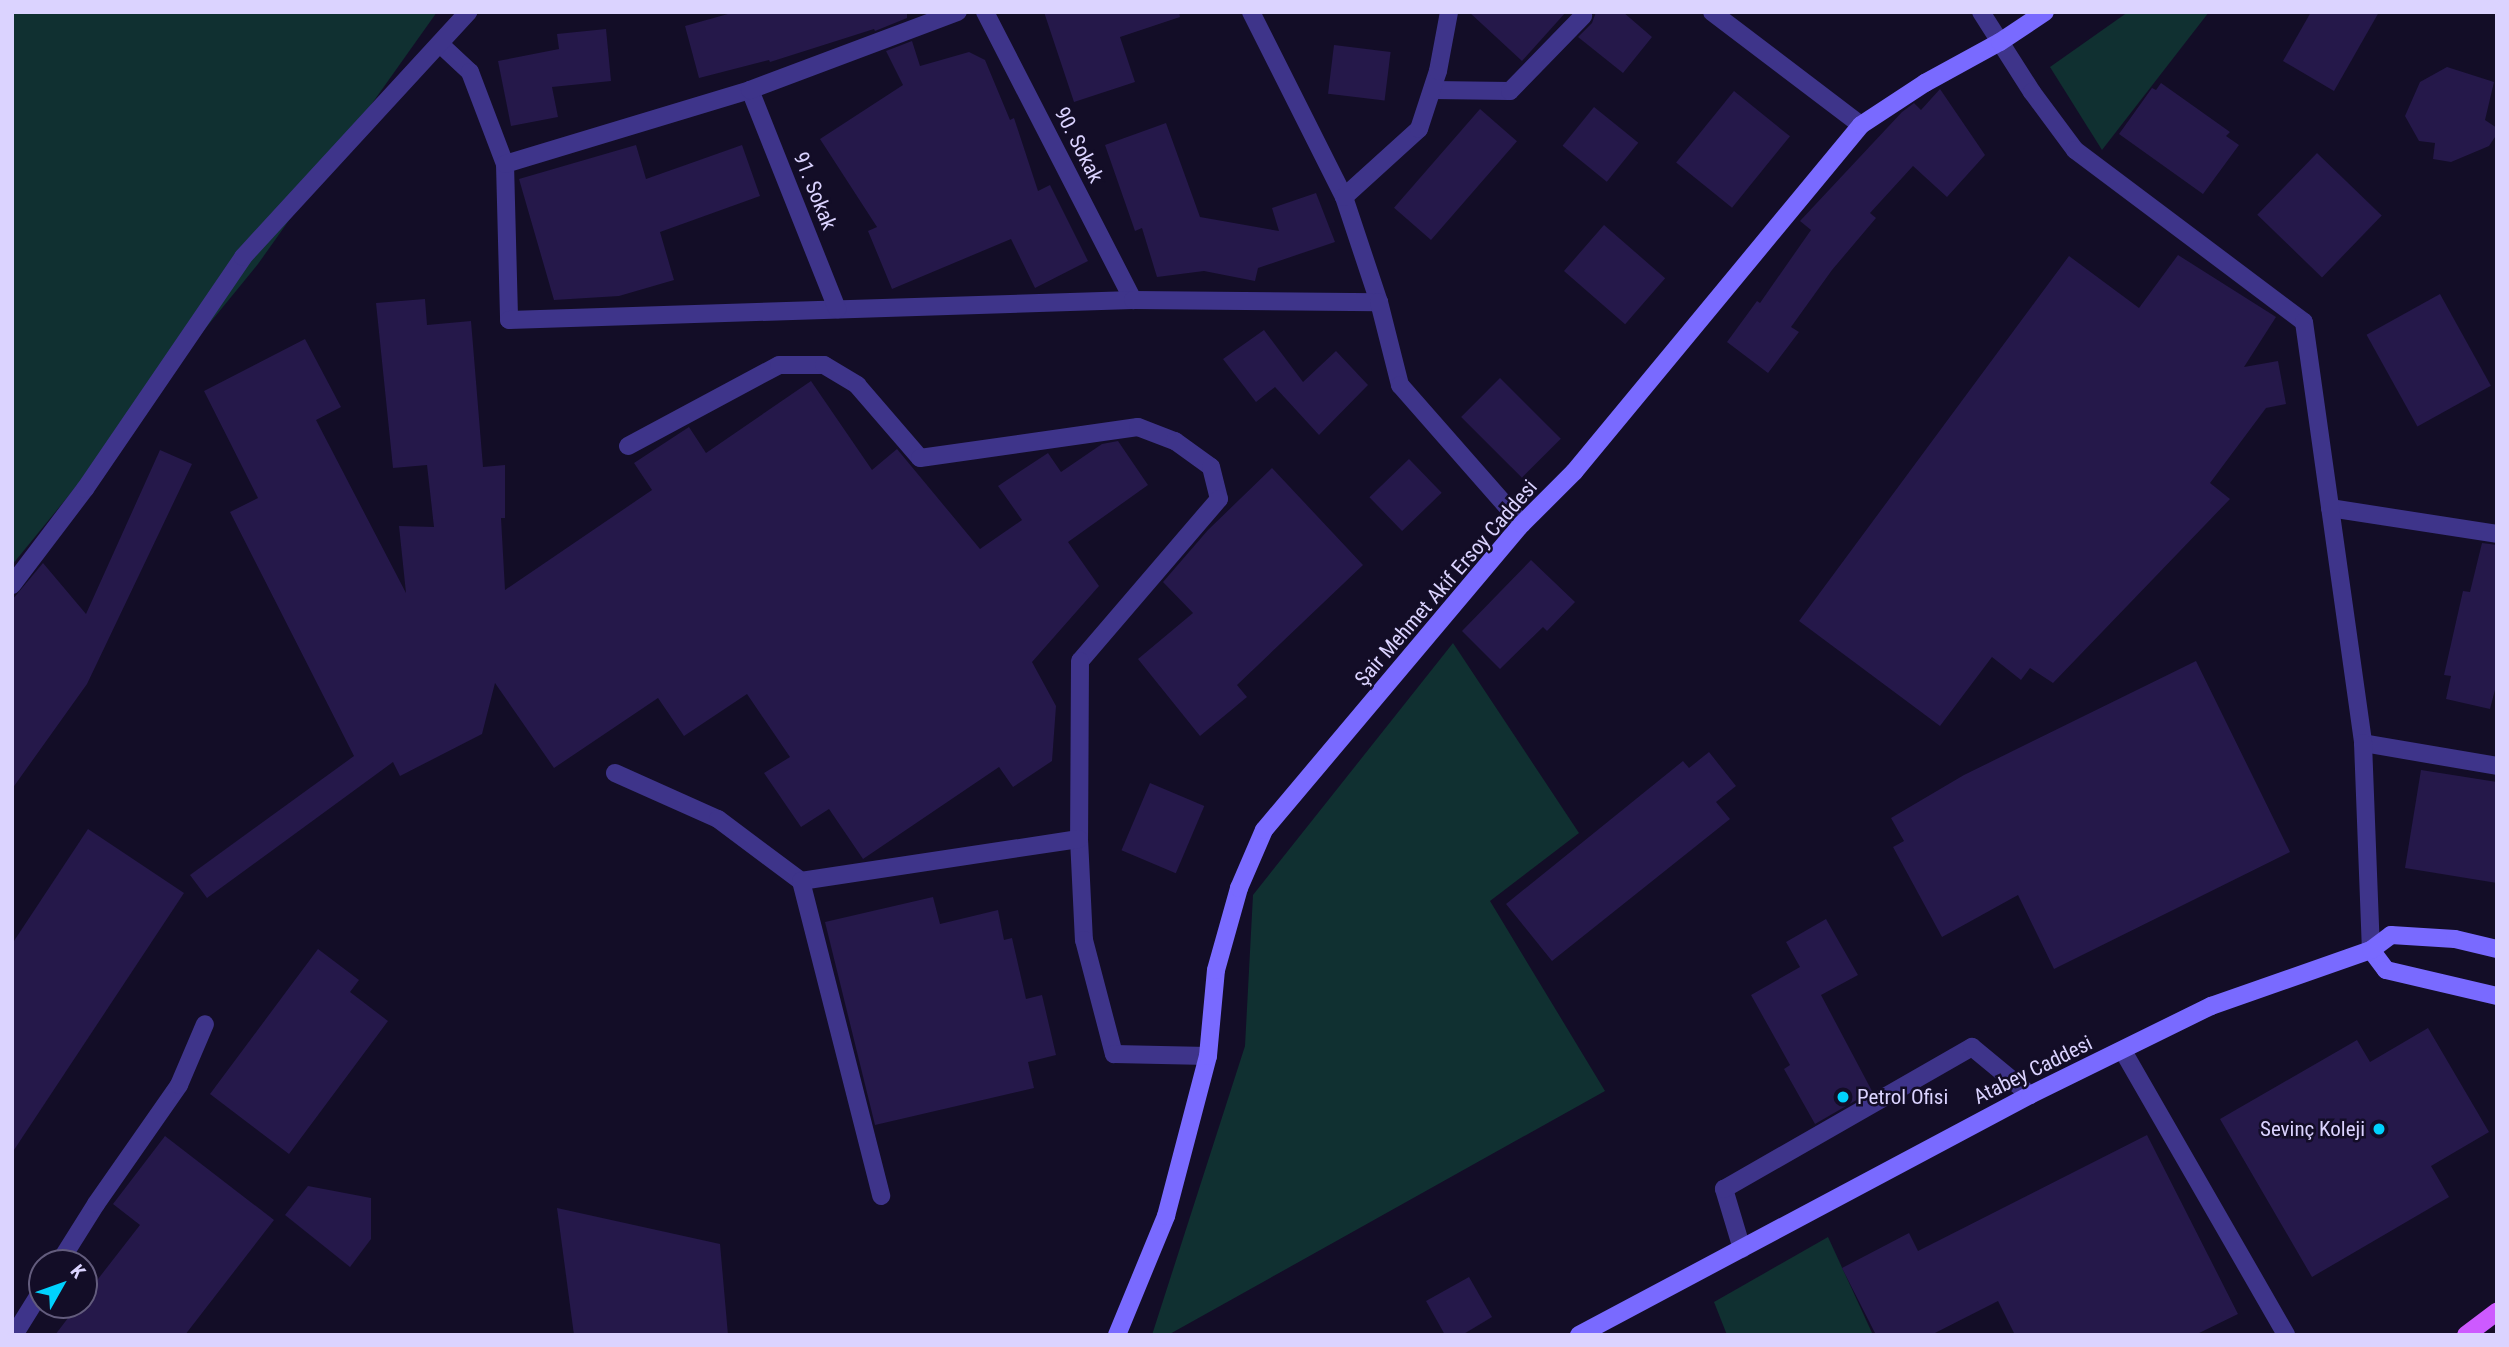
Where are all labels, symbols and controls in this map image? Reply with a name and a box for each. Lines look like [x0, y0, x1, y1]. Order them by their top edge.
street label: 90. Sokak [1049, 103, 1109, 187]
street label: 91. Sokak [788, 148, 842, 234]
street label: Şair Mehmet Akif Ersoy Caddesi [1350, 475, 1542, 691]
street label: Atabey Caddesi [1970, 1030, 2096, 1110]
place label: Petrol Ofisi [1857, 1084, 1948, 1110]
marker: Petrol Ofisi [1835, 1089, 1851, 1105]
place label: Sevinç Koleji [2260, 1116, 2365, 1142]
marker: Sevinç Koleji [2371, 1121, 2387, 1137]
north arrow [28, 1249, 98, 1319]
text: K [66, 1260, 90, 1283]

